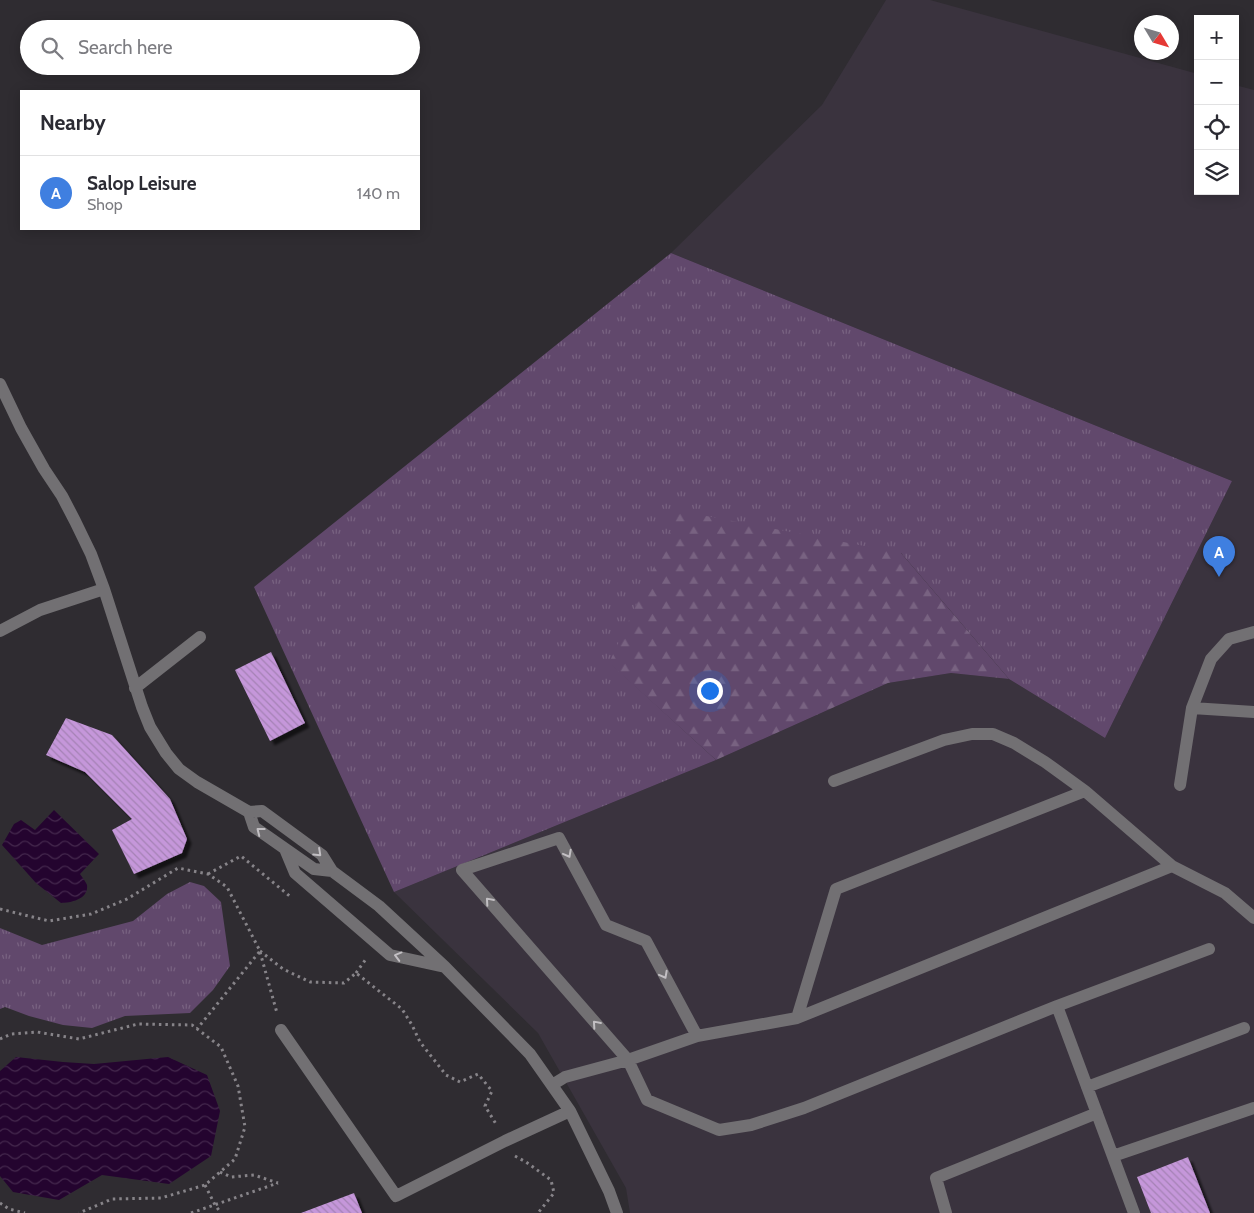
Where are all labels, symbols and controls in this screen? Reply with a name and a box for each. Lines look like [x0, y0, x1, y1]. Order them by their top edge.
north arrow [1134, 15, 1179, 60]
map controls [1194, 15, 1239, 195]
button: + [1194, 15, 1239, 60]
search box [20, 20, 420, 75]
icon: search [38, 34, 66, 62]
text: Search here [78, 36, 172, 59]
button: − [1194, 60, 1239, 105]
button: locate [1194, 105, 1239, 150]
text: Nearby [40, 110, 106, 135]
button: layers [1194, 150, 1239, 195]
text: Salop Leisure [87, 172, 197, 195]
text: A [51, 184, 61, 203]
text: 140 m [357, 184, 400, 203]
text: Shop [87, 195, 123, 214]
pin: A [1203, 536, 1235, 577]
your location [697, 678, 723, 704]
one-way arrow [256, 828, 266, 837]
one-way arrow [313, 848, 322, 857]
one-way arrow [562, 849, 572, 858]
one-way arrow [486, 898, 495, 907]
one-way arrow [393, 951, 402, 962]
one-way arrow [658, 970, 668, 979]
one-way arrow [593, 1020, 602, 1029]

